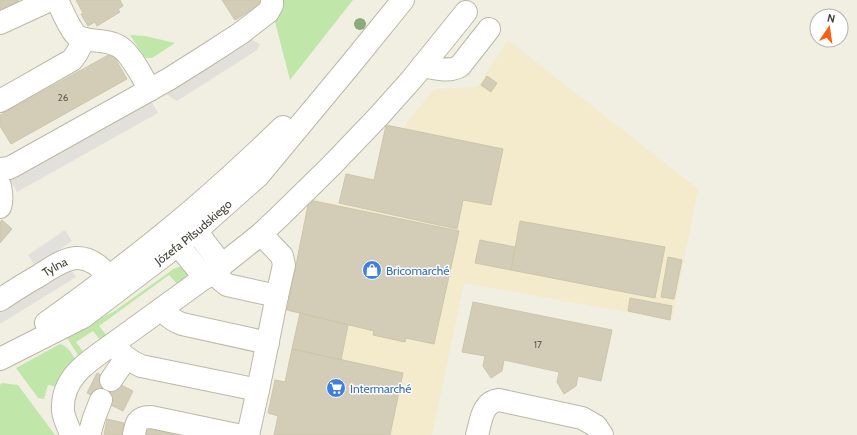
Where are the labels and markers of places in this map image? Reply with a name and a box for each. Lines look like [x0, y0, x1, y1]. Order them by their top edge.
shop icon: Bricomarché [361, 259, 383, 281]
place label: Bricomarché [386, 263, 449, 278]
supermarket icon: Intermarché [325, 377, 347, 399]
place label: Intermarché [350, 381, 412, 396]

